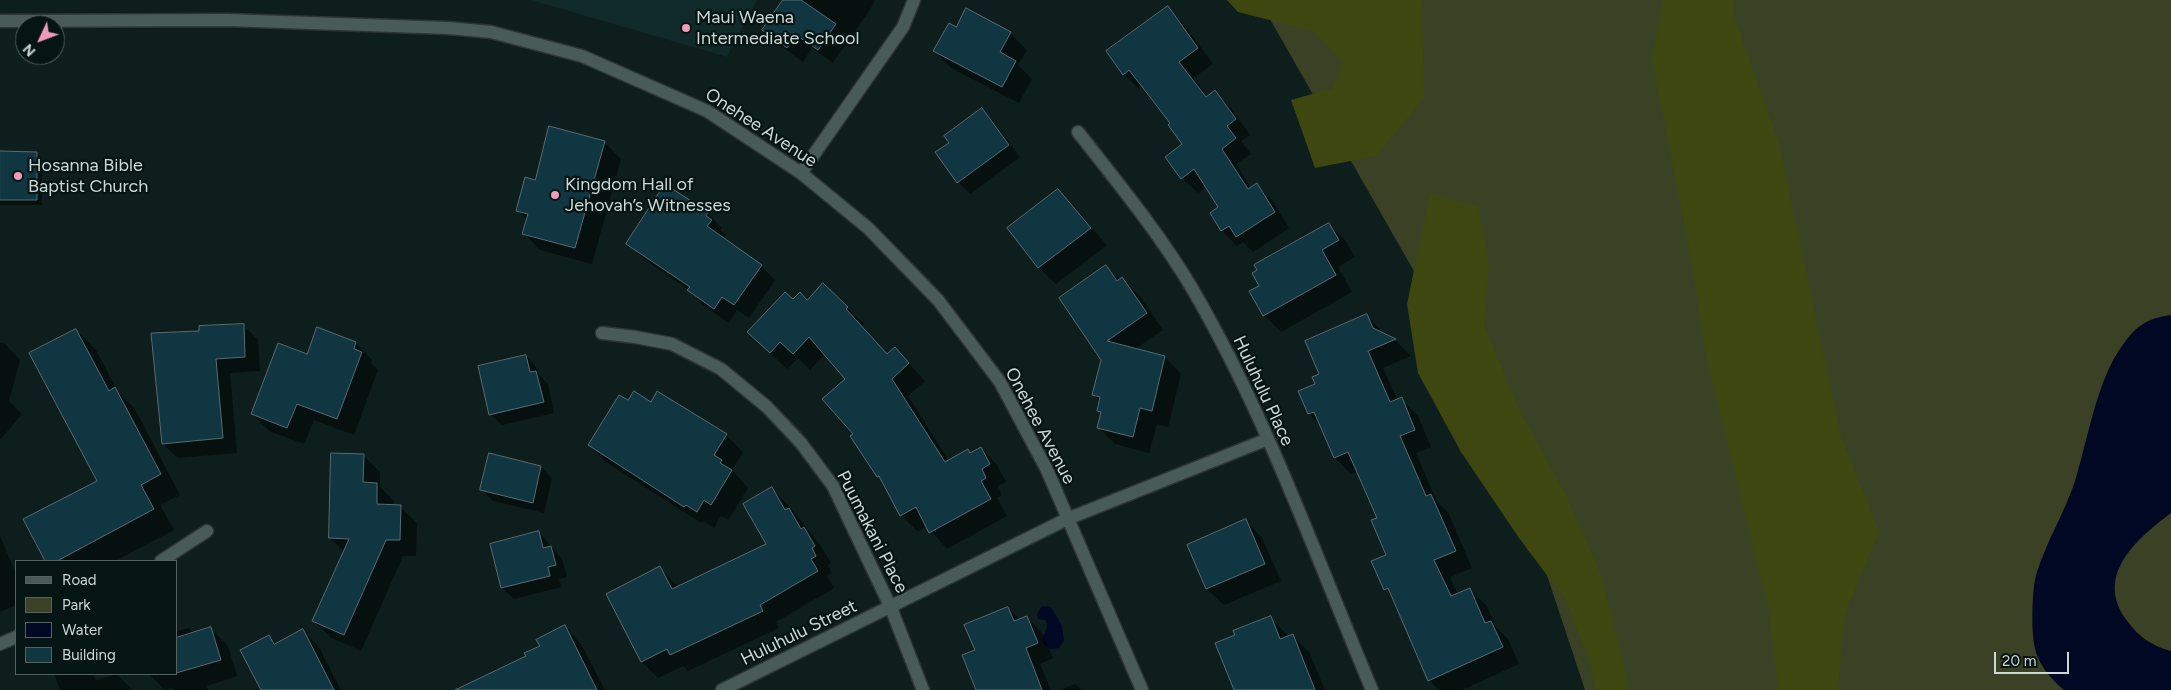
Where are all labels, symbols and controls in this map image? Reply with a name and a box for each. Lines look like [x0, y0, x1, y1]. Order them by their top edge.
place label: Maui Waena Intermediate School [696, 7, 859, 50]
north arrow [15, 15, 65, 65]
marker: Maui Waena Intermediate School [680, 22, 692, 34]
text: N [19, 40, 39, 60]
street label: Onehee Avenue [701, 84, 821, 172]
place label: Hosanna Bible Baptist Church [28, 155, 148, 198]
marker: Hosanna Bible Baptist Church [12, 170, 24, 182]
place label: Kingdom Hall of Jehovah’s Witnesses [565, 174, 731, 216]
marker: Kingdom Hall of Jehovah’s Witnesses [549, 189, 561, 201]
street label: Huluhulu Place [1228, 332, 1298, 450]
street label: Onehee Avenue [1000, 364, 1080, 488]
street label: Puumakani Place [832, 467, 912, 597]
legend [15, 560, 178, 675]
text: Road [62, 571, 97, 589]
text: Park [62, 596, 91, 614]
street label: Huluhulu Street [737, 596, 861, 670]
text: Water [62, 621, 102, 639]
scale bar [1996, 642, 2071, 674]
text: Building [62, 646, 116, 664]
text: 20 m [2002, 652, 2036, 670]

